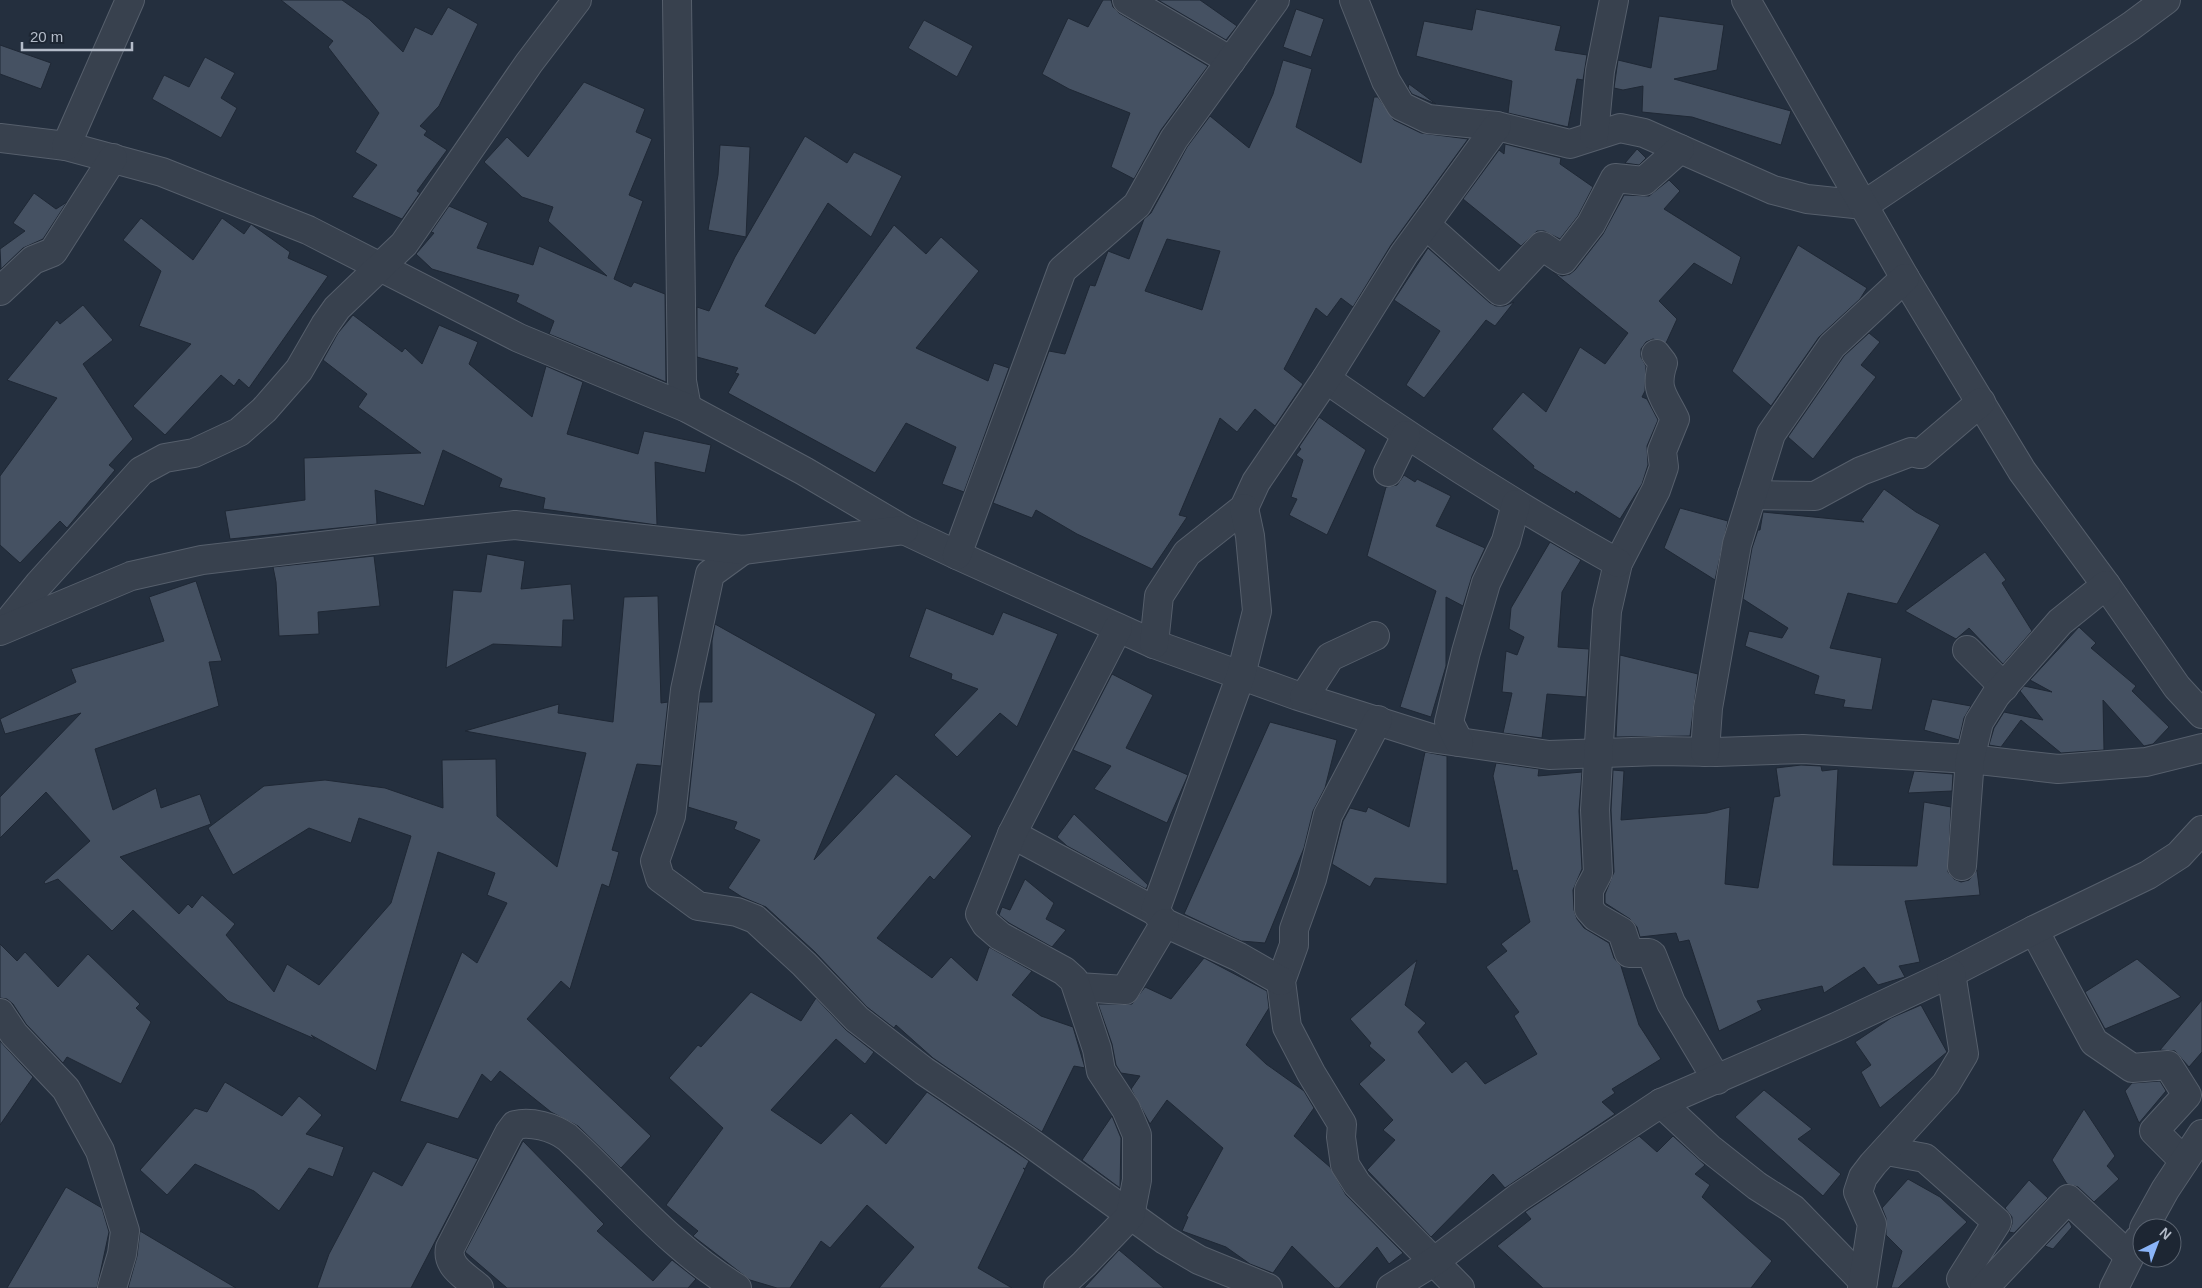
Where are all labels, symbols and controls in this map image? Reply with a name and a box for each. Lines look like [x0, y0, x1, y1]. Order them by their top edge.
scale bar [22, 20, 132, 52]
text: 20 m [30, 28, 63, 45]
north arrow [2132, 1218, 2182, 1268]
text: N [2157, 1224, 2175, 1243]

